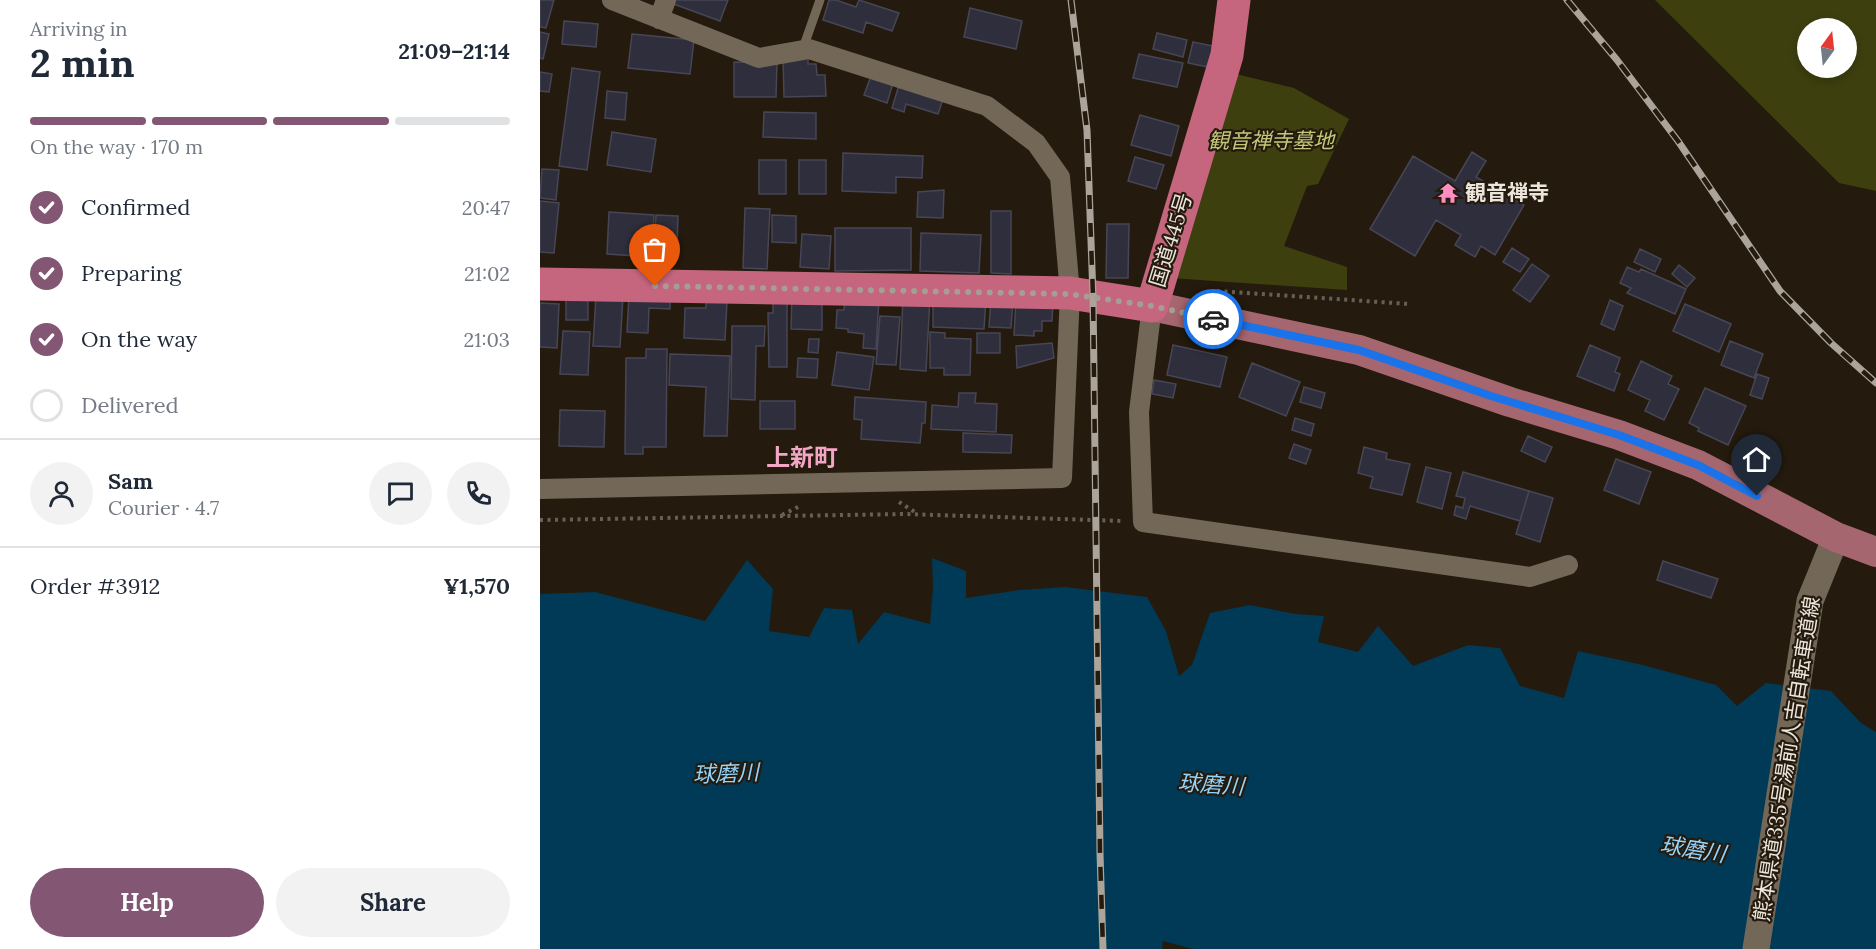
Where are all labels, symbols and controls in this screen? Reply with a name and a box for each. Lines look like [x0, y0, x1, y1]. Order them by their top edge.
text: Arriving in [30, 16, 127, 41]
north arrow [1797, 18, 1857, 78]
map controls [1797, 18, 1857, 78]
text: 21:09–21:14 [398, 37, 510, 65]
text: 2 min [30, 38, 135, 88]
park label: 観音禅寺墓地 [1208, 127, 1336, 154]
text: On the way · 170 m [30, 134, 203, 159]
place label: 観音禅寺 [1465, 179, 1549, 206]
temple icon: 観音禅寺 [1436, 181, 1460, 205]
street label: 国道445号 [1143, 189, 1198, 290]
icon: check [30, 191, 63, 224]
text: Confirmed [81, 193, 190, 221]
text: 20:47 [462, 195, 510, 220]
pin [629, 224, 680, 286]
icon: bag [638, 233, 671, 266]
icon: check [30, 257, 63, 290]
text: Preparing [81, 259, 181, 287]
text: 21:02 [464, 261, 510, 286]
courier [1183, 289, 1243, 349]
icon: car [1197, 303, 1230, 336]
icon: check [30, 323, 63, 356]
text: On the way [81, 325, 197, 353]
text: 21:03 [463, 327, 510, 352]
text: Delivered [81, 391, 179, 419]
pin [1731, 434, 1782, 496]
district label: 上新町 [766, 442, 838, 473]
icon: home [1740, 443, 1773, 476]
button: person [30, 462, 93, 525]
button: chat [369, 462, 432, 525]
button: phone [447, 462, 510, 525]
text: Sam [108, 467, 153, 495]
text: Courier · 4.7 [108, 495, 219, 520]
text: Order #3912 [30, 572, 160, 600]
text: ¥1,570 [443, 572, 510, 600]
street label: 熊本県道335号湯前人吉自転車道線 [1747, 594, 1826, 923]
water label: 球磨川 [693, 758, 761, 788]
water label: 球磨川 [1177, 768, 1247, 800]
water label: 球磨川 [1658, 830, 1730, 868]
button: Help [30, 868, 264, 937]
button: Share [276, 868, 510, 937]

